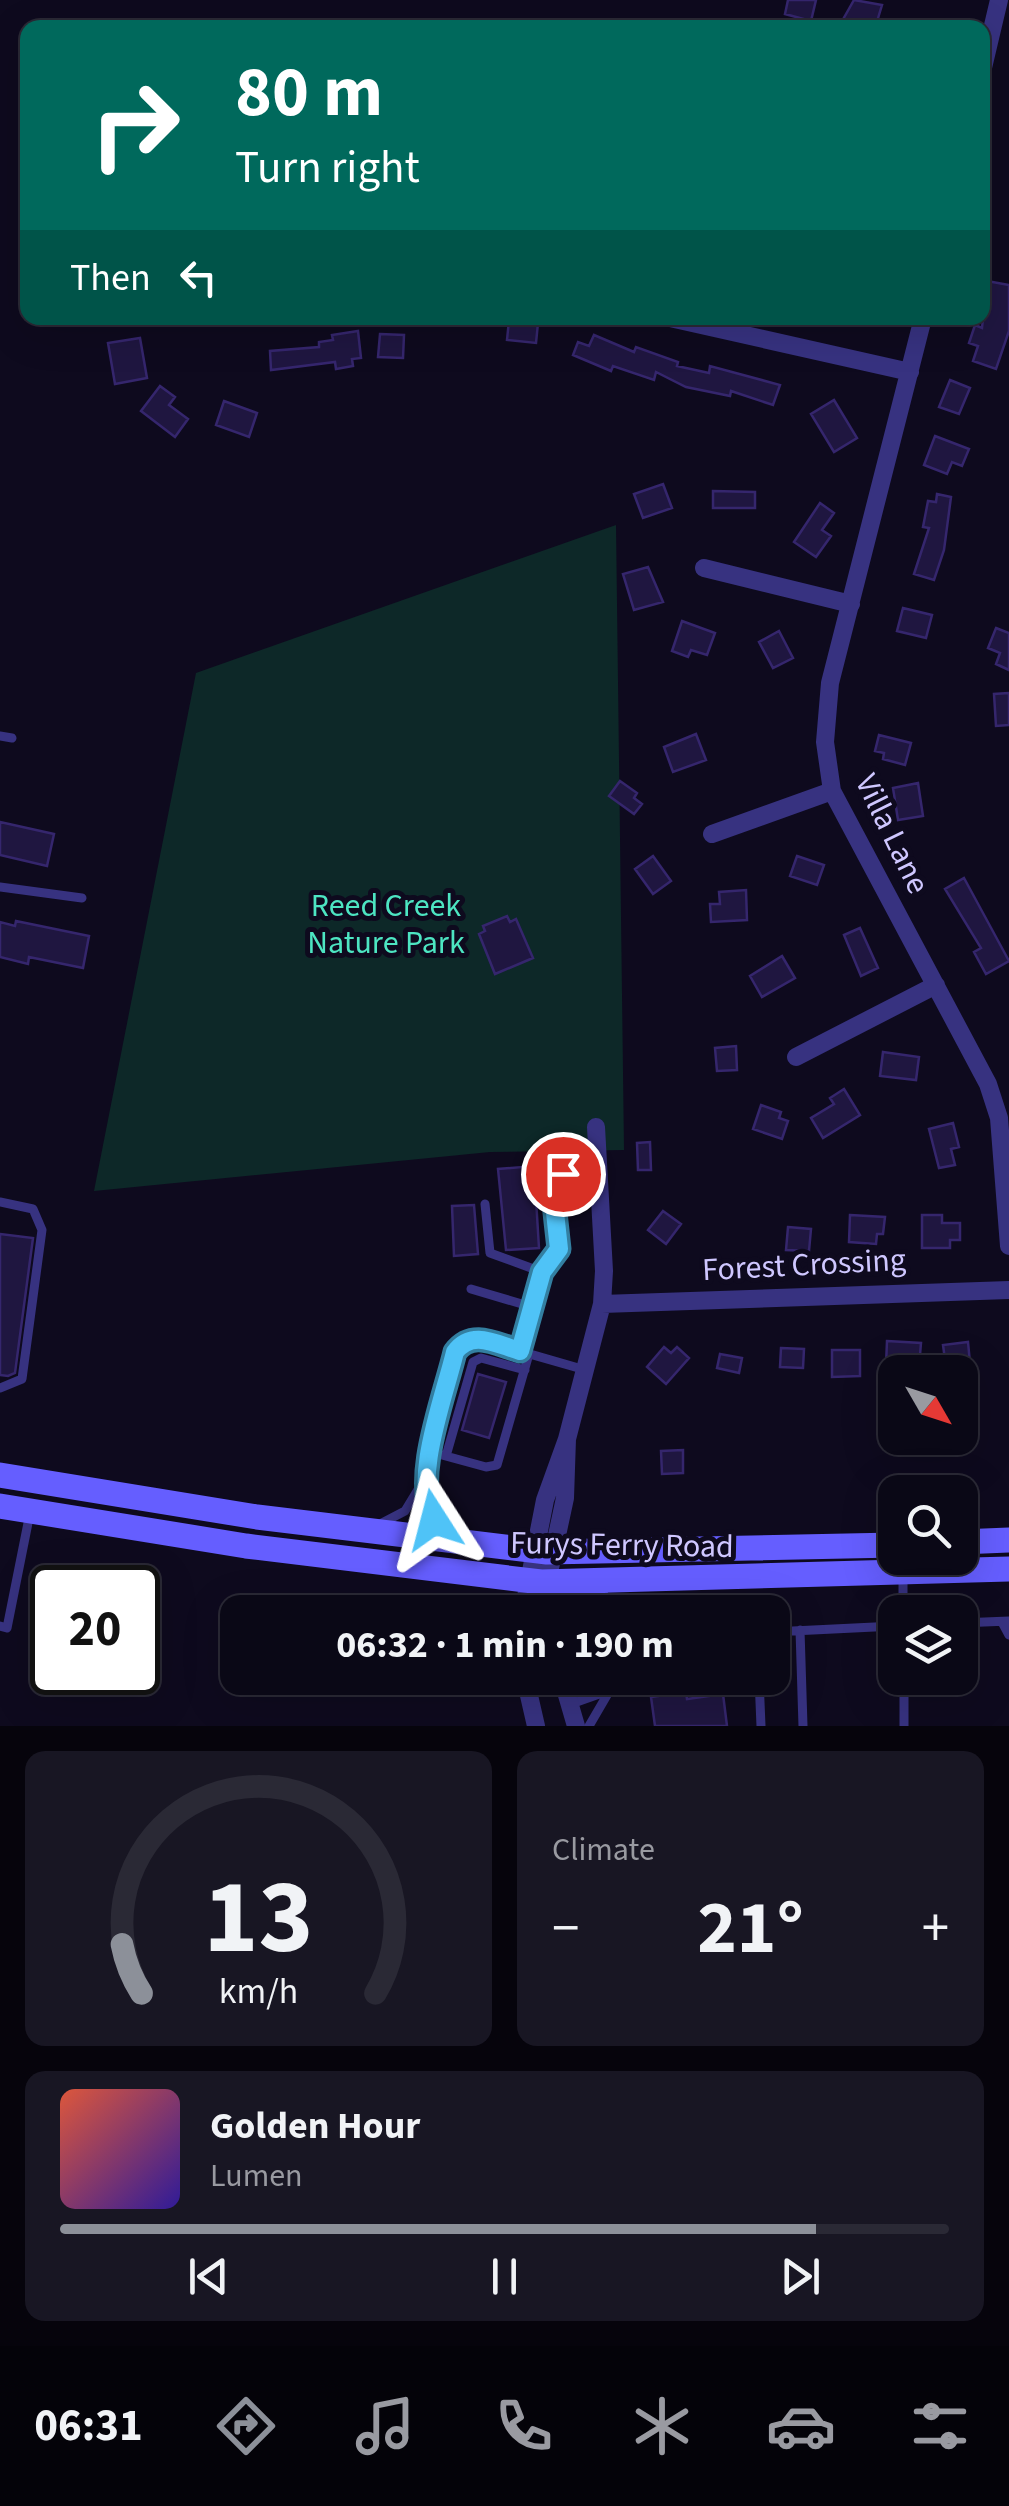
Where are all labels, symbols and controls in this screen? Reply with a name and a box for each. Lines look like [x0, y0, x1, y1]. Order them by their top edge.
text: 80 m [235, 43, 383, 143]
icon: right [70, 60, 200, 190]
text: Turn right [235, 136, 420, 200]
icon: left [171, 250, 226, 305]
text: Then [70, 251, 151, 305]
street label: Villa Lane [843, 766, 941, 902]
park label: Reed Creek Nature Park [307, 883, 465, 966]
pin [521, 1132, 606, 1217]
icon: arrive [536, 1147, 591, 1202]
street label: Forest Crossing [701, 1237, 907, 1293]
north arrow [878, 1355, 978, 1455]
map controls [878, 1355, 978, 1695]
position arrow [382, 1468, 486, 1572]
button: search [878, 1475, 978, 1575]
street label: Furys Ferry Road [510, 1520, 734, 1570]
speed limit sign: 20 [30, 1565, 160, 1695]
button: layers [878, 1595, 978, 1695]
text: 06:32 · 1 min · 190 m [336, 1618, 674, 1672]
text: Climate [552, 1827, 655, 1873]
text: 13 [204, 1845, 313, 1993]
text: 21° [697, 1875, 804, 1982]
text: − [552, 1890, 579, 1968]
text: + [922, 1890, 949, 1968]
text: km/h [219, 1966, 298, 2017]
text: Golden Hour [210, 2099, 420, 2153]
text: Lumen [210, 2153, 303, 2199]
icon: previous [181, 2249, 236, 2304]
icon: pause [477, 2249, 532, 2304]
icon: next [773, 2249, 828, 2304]
icon: directions [211, 2391, 281, 2461]
icon: music [350, 2391, 420, 2461]
icon: phone [489, 2391, 559, 2461]
icon: climate [627, 2391, 697, 2461]
icon: car [766, 2391, 836, 2461]
icon: filters [905, 2391, 975, 2461]
text: 06:31 [34, 2394, 143, 2458]

